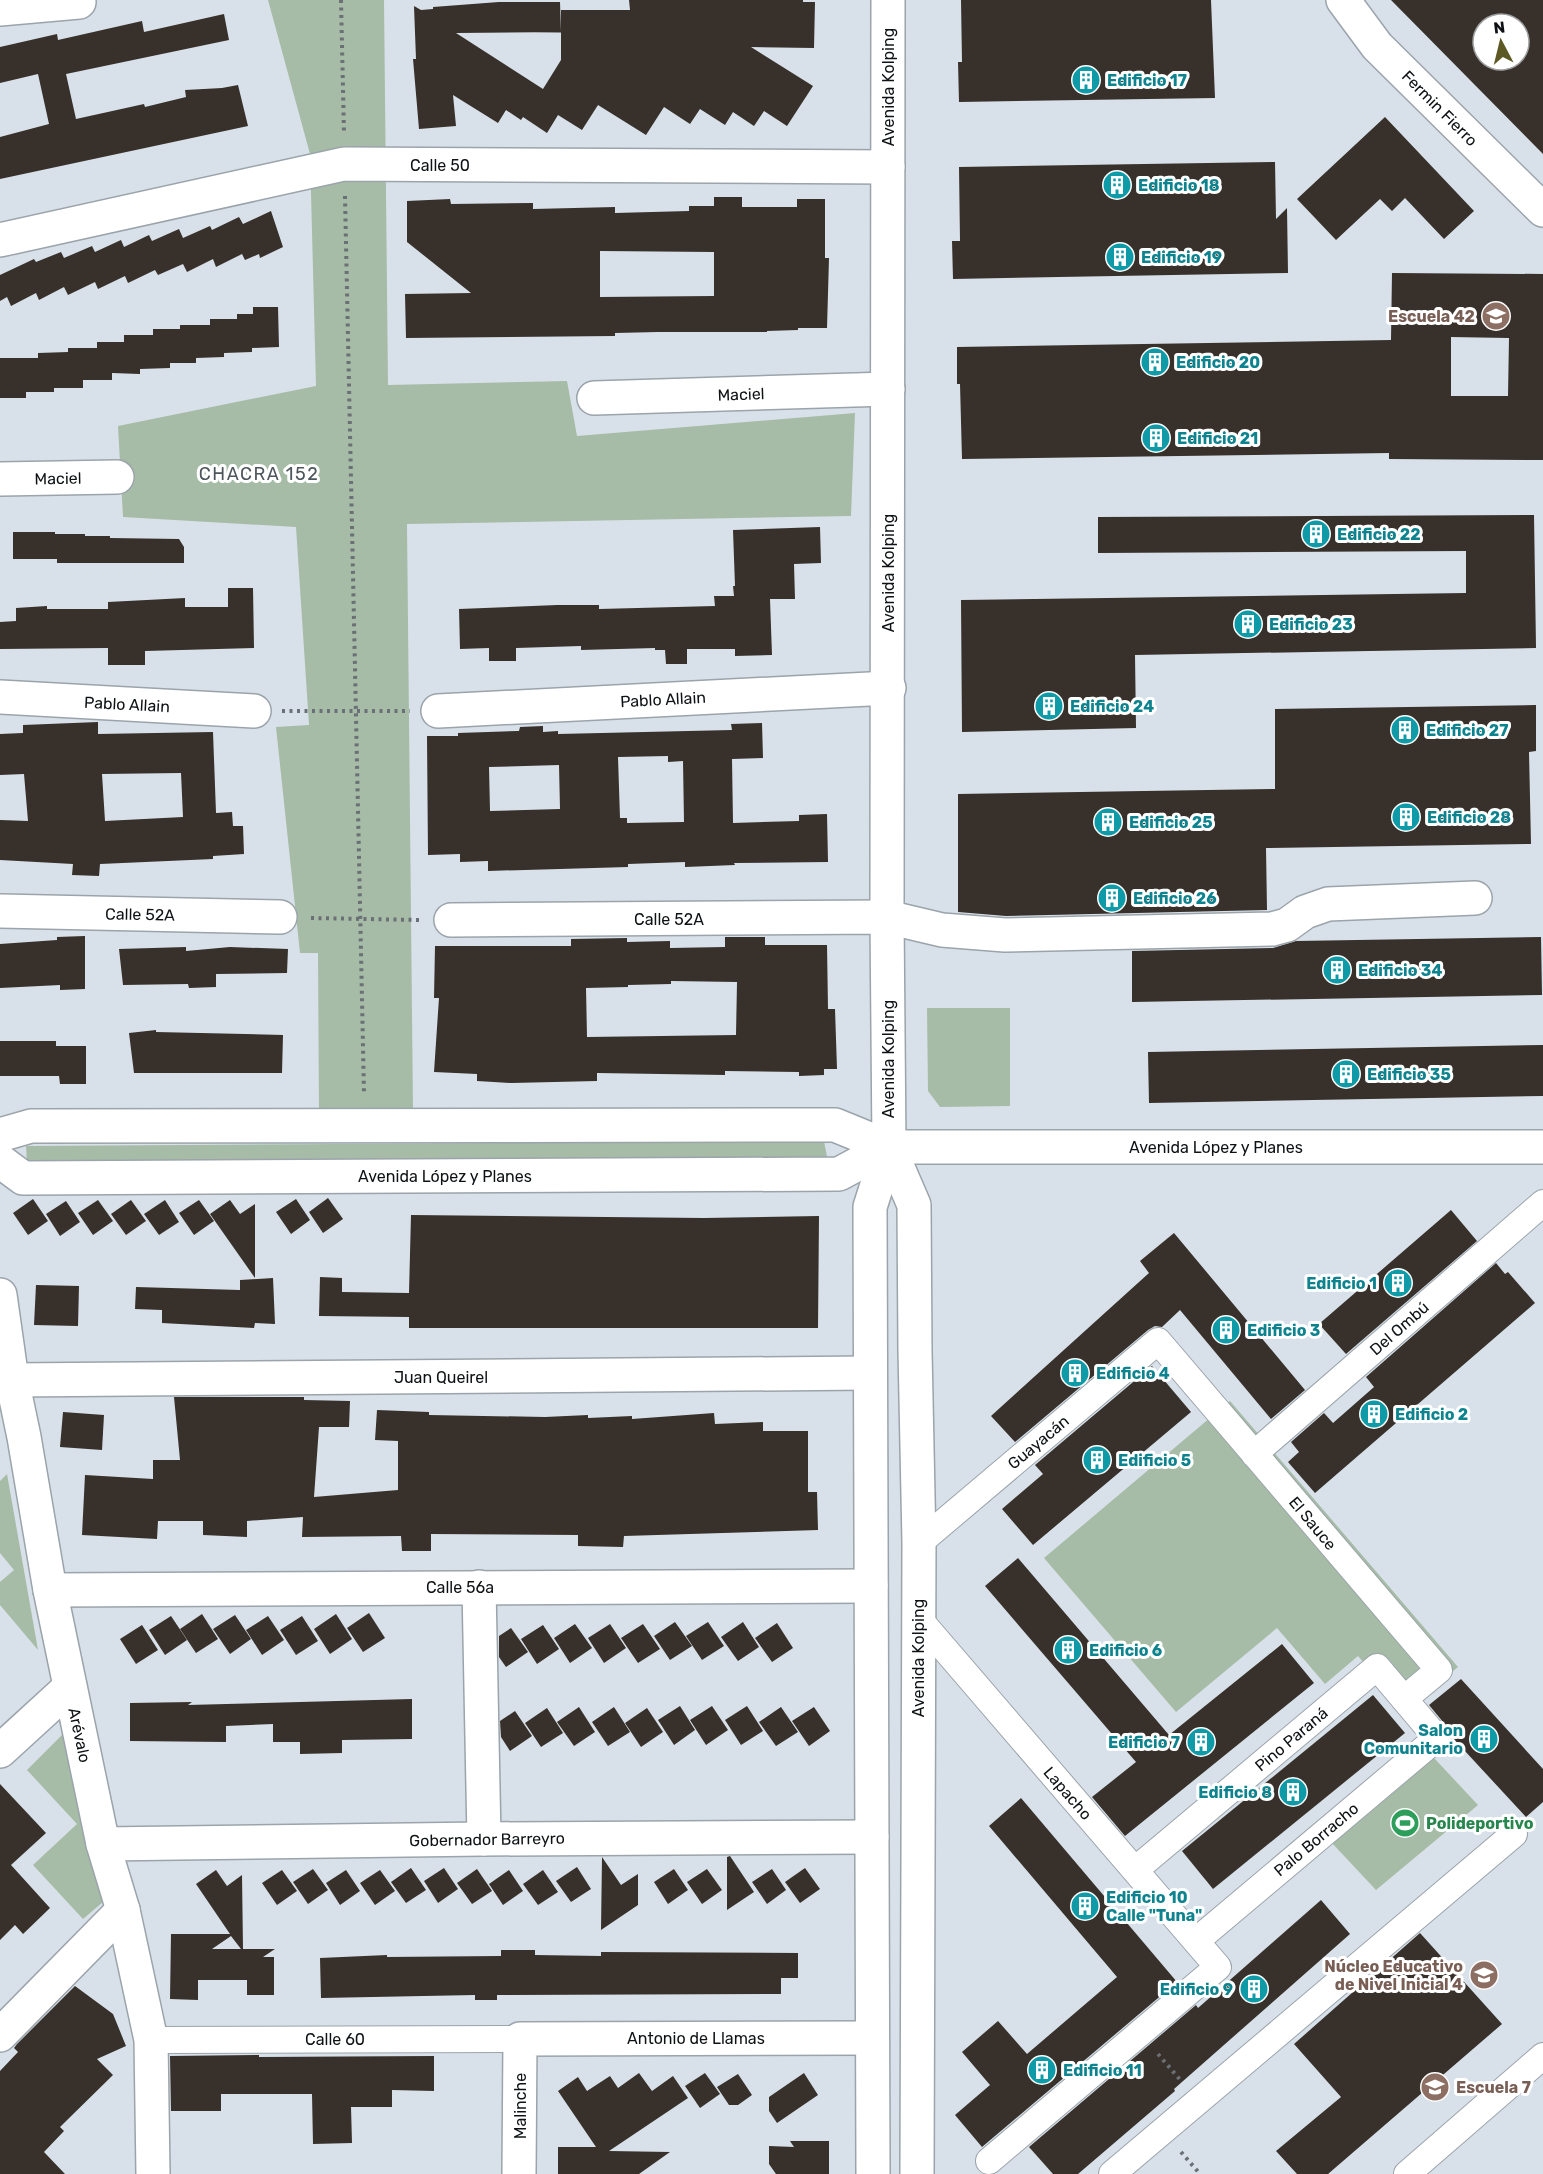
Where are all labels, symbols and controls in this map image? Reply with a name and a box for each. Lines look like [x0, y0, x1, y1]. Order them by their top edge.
north arrow [1471, 12, 1531, 72]
text: N [1492, 17, 1506, 38]
street label: Avenida Kolping [879, 28, 898, 146]
building icon: Edificio 17 [1070, 64, 1102, 96]
street label: Fermin Fierro [1398, 67, 1481, 150]
place label: Edificio 17 [1107, 71, 1187, 90]
street label: Calle 50 [410, 156, 470, 175]
building icon: Edificio 18 [1101, 169, 1133, 201]
place label: Edificio 18 [1138, 176, 1220, 195]
building icon: Edificio 19 [1104, 241, 1136, 273]
place label: Edificio 19 [1141, 248, 1222, 267]
school or university icon: Escuela 42 [1480, 300, 1512, 332]
place label: Escuela 42 [1388, 307, 1475, 326]
building icon: Edificio 20 [1139, 346, 1171, 378]
place label: Edificio 20 [1176, 353, 1260, 372]
street label: Maciel [717, 384, 765, 405]
building icon: Edificio 21 [1140, 422, 1172, 454]
place label: Edificio 21 [1177, 429, 1258, 448]
district label: CHACRA 152 [199, 463, 319, 485]
street label: Maciel [34, 469, 82, 488]
street label: Avenida Kolping [879, 514, 898, 632]
building icon: Edificio 22 [1300, 518, 1332, 550]
place label: Edificio 22 [1337, 525, 1421, 544]
building icon: Edificio 23 [1232, 608, 1264, 640]
place label: Edificio 23 [1269, 615, 1353, 634]
street label: Pablo Allain [620, 688, 706, 711]
building icon: Edificio 24 [1033, 690, 1065, 722]
street label: Pablo Allain [84, 693, 170, 716]
place label: Edificio 24 [1070, 697, 1154, 716]
building icon: Edificio 27 [1389, 714, 1421, 746]
place label: Edificio 27 [1426, 721, 1508, 740]
building icon: Edificio 28 [1390, 801, 1422, 833]
building icon: Edificio 25 [1092, 806, 1124, 838]
place label: Edificio 28 [1427, 808, 1511, 827]
place label: Edificio 25 [1129, 813, 1213, 832]
building icon: Edificio 26 [1096, 882, 1128, 914]
place label: Edificio 26 [1133, 889, 1217, 908]
street label: Calle 52A [105, 904, 175, 925]
street label: Calle 52A [634, 910, 704, 929]
building icon: Edificio 34 [1321, 954, 1353, 986]
place label: Edificio 34 [1358, 961, 1442, 980]
street label: Avenida Kolping [879, 1000, 898, 1118]
building icon: Edificio 35 [1330, 1058, 1362, 1090]
place label: Edificio 35 [1367, 1065, 1451, 1084]
street label: Avenida López y Planes [1129, 1138, 1303, 1157]
street label: Avenida López y Planes [358, 1167, 532, 1186]
building icon: Edificio 1 [1382, 1267, 1414, 1299]
place label: Edificio 1 [1306, 1274, 1377, 1293]
street label: Del Ombú [1366, 1298, 1433, 1359]
building icon: Edificio 3 [1210, 1314, 1242, 1346]
place label: Edificio 3 [1247, 1321, 1320, 1340]
building icon: Edificio 4 [1059, 1357, 1091, 1389]
place label: Edificio 4 [1096, 1364, 1170, 1383]
street label: Juan Queirel [394, 1368, 488, 1387]
building icon: Edificio 2 [1358, 1398, 1390, 1430]
place label: Edificio 2 [1395, 1405, 1468, 1424]
street label: Guayacán [1004, 1411, 1073, 1473]
building icon: Edificio 5 [1081, 1444, 1113, 1476]
place label: Edificio 5 [1118, 1451, 1191, 1470]
street label: El Sauce [1285, 1493, 1340, 1554]
street label: Calle 56a [426, 1578, 494, 1597]
street label: Avenida Kolping [909, 1599, 928, 1717]
building icon: Edificio 6 [1052, 1634, 1084, 1666]
place label: Edificio 6 [1089, 1641, 1162, 1660]
street label: Pino Paraná [1251, 1703, 1332, 1775]
street label: Arévalo [64, 1706, 95, 1764]
place label: Salon Comunitario [1364, 1721, 1463, 1758]
building icon: Salon Comunitario [1468, 1723, 1500, 1755]
building icon: Edificio 7 [1185, 1726, 1217, 1758]
place label: Edificio 7 [1108, 1733, 1180, 1752]
street label: Lapacho [1039, 1763, 1096, 1824]
building icon: Edificio 8 [1277, 1776, 1309, 1808]
place label: Edificio 8 [1198, 1783, 1272, 1802]
street label: Palo Borracho [1270, 1799, 1362, 1880]
sports icon: Polideportivo [1389, 1807, 1421, 1839]
place label: Polideportivo [1426, 1814, 1534, 1833]
street label: Gobernador Barreyro [409, 1829, 565, 1850]
place label: Edificio 10 Calle "Tuna" [1106, 1888, 1202, 1925]
building icon: Edificio 10 Calle "Tuna" [1069, 1890, 1101, 1922]
place label: Núcleo Educativo de Nivel Inicial 4 [1324, 1957, 1463, 1994]
school or university icon: Núcleo Educativo de Nivel Inicial 4 [1468, 1959, 1500, 1991]
building icon: Edificio 9 [1238, 1973, 1270, 2005]
place label: Edificio 9 [1160, 1980, 1233, 1999]
street label: Antonio de Llamas [627, 2029, 765, 2048]
street label: Calle 60 [305, 2030, 365, 2049]
building icon: Edificio 11 [1026, 2054, 1058, 2086]
place label: Edificio 11 [1063, 2061, 1142, 2080]
school or university icon: Escuela 7 [1419, 2071, 1451, 2103]
street label: Malinche [511, 2073, 530, 2139]
place label: Escuela 7 [1456, 2078, 1531, 2097]

